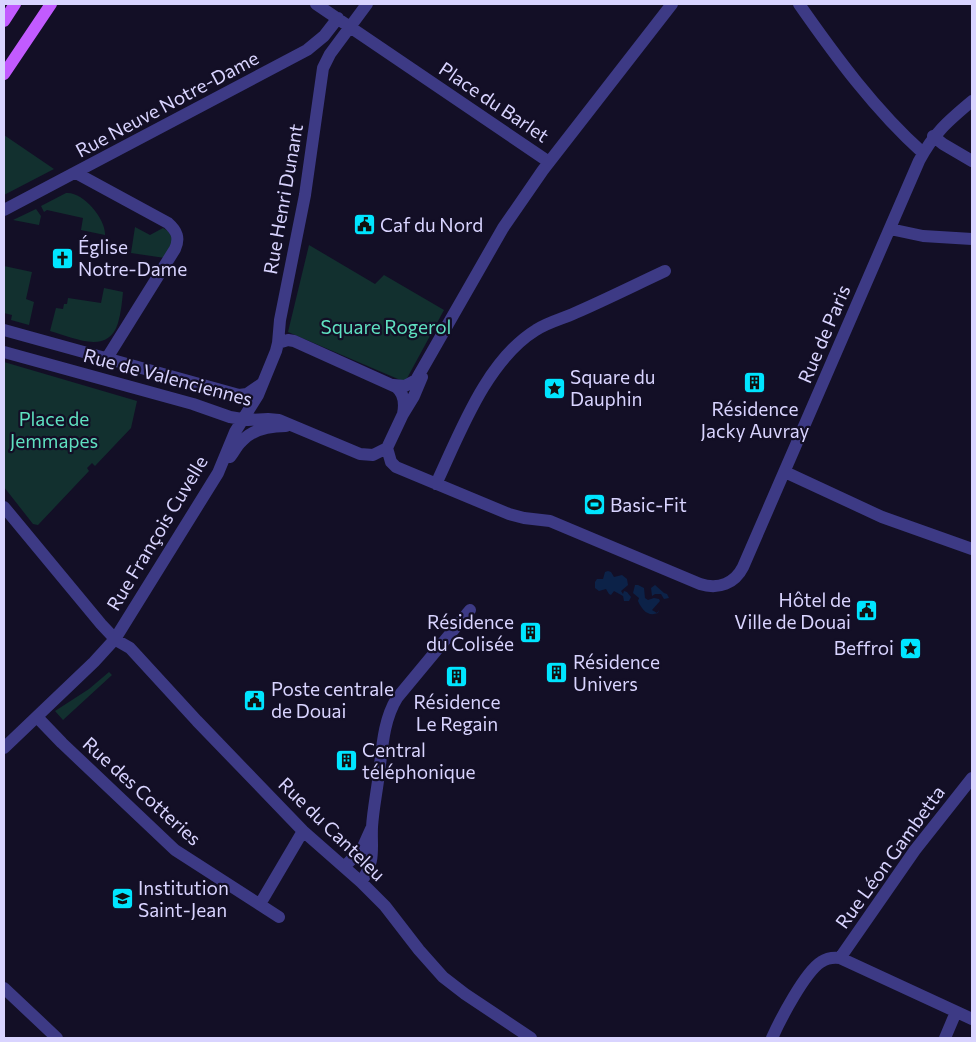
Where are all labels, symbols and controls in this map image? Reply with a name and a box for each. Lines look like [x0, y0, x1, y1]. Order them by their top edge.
street label: Rue Neuve Notre-Dame [71, 45, 262, 162]
street label: Place du Barlet [435, 56, 554, 147]
street label: Rue Henri Dunant [258, 122, 307, 276]
public building icon: Caf du Nord [352, 213, 376, 237]
place label: Caf du Nord [380, 213, 483, 236]
place label: Église Notre-Dame [78, 235, 187, 280]
church icon: Église Notre-Dame [50, 246, 74, 270]
street label: Rue de Paris [793, 281, 855, 386]
park label: Square Rogerol [321, 315, 451, 338]
street label: Rue de Valenciennes [81, 343, 255, 410]
place label: Square du Dauphin [570, 365, 655, 410]
building icon: Résidence Jacky Auvray [743, 371, 767, 395]
place icon: Square du Dauphin [542, 376, 566, 400]
place label: Résidence Jacky Auvray [701, 397, 810, 442]
park label: Place de Jemmapes [10, 407, 98, 452]
street label: Rue François Cuvelle [101, 451, 212, 614]
sports icon: Basic-Fit [582, 493, 606, 517]
place label: Basic-Fit [610, 493, 687, 516]
place label: Hôtel de Ville de Douai [734, 588, 851, 633]
public building icon: Hôtel de Ville de Douai [855, 599, 879, 623]
place label: Résidence du Colisée [426, 610, 514, 655]
building icon: Résidence du Colisée [518, 621, 542, 645]
place label: Beffroi [834, 636, 894, 659]
place icon: Beffroi [898, 636, 922, 660]
place label: Résidence Univers [573, 650, 660, 695]
building icon: Résidence Univers [545, 661, 569, 685]
building icon: Résidence Le Regain [445, 664, 469, 688]
place label: Poste centrale de Douai [271, 677, 394, 722]
public building icon: Poste centrale de Douai [243, 688, 267, 712]
place label: Résidence Le Regain [414, 690, 500, 735]
street label: Rue des Cotteries [79, 732, 206, 850]
place label: Central téléphonique [362, 738, 476, 783]
building icon: Central téléphonique [334, 749, 358, 773]
street label: Rue du Canteleu [274, 772, 390, 885]
street label: Rue Léon Gambetta [830, 781, 949, 933]
place label: Institution Saint-Jean [138, 876, 229, 921]
school or university icon: Institution Saint-Jean [110, 887, 134, 911]

